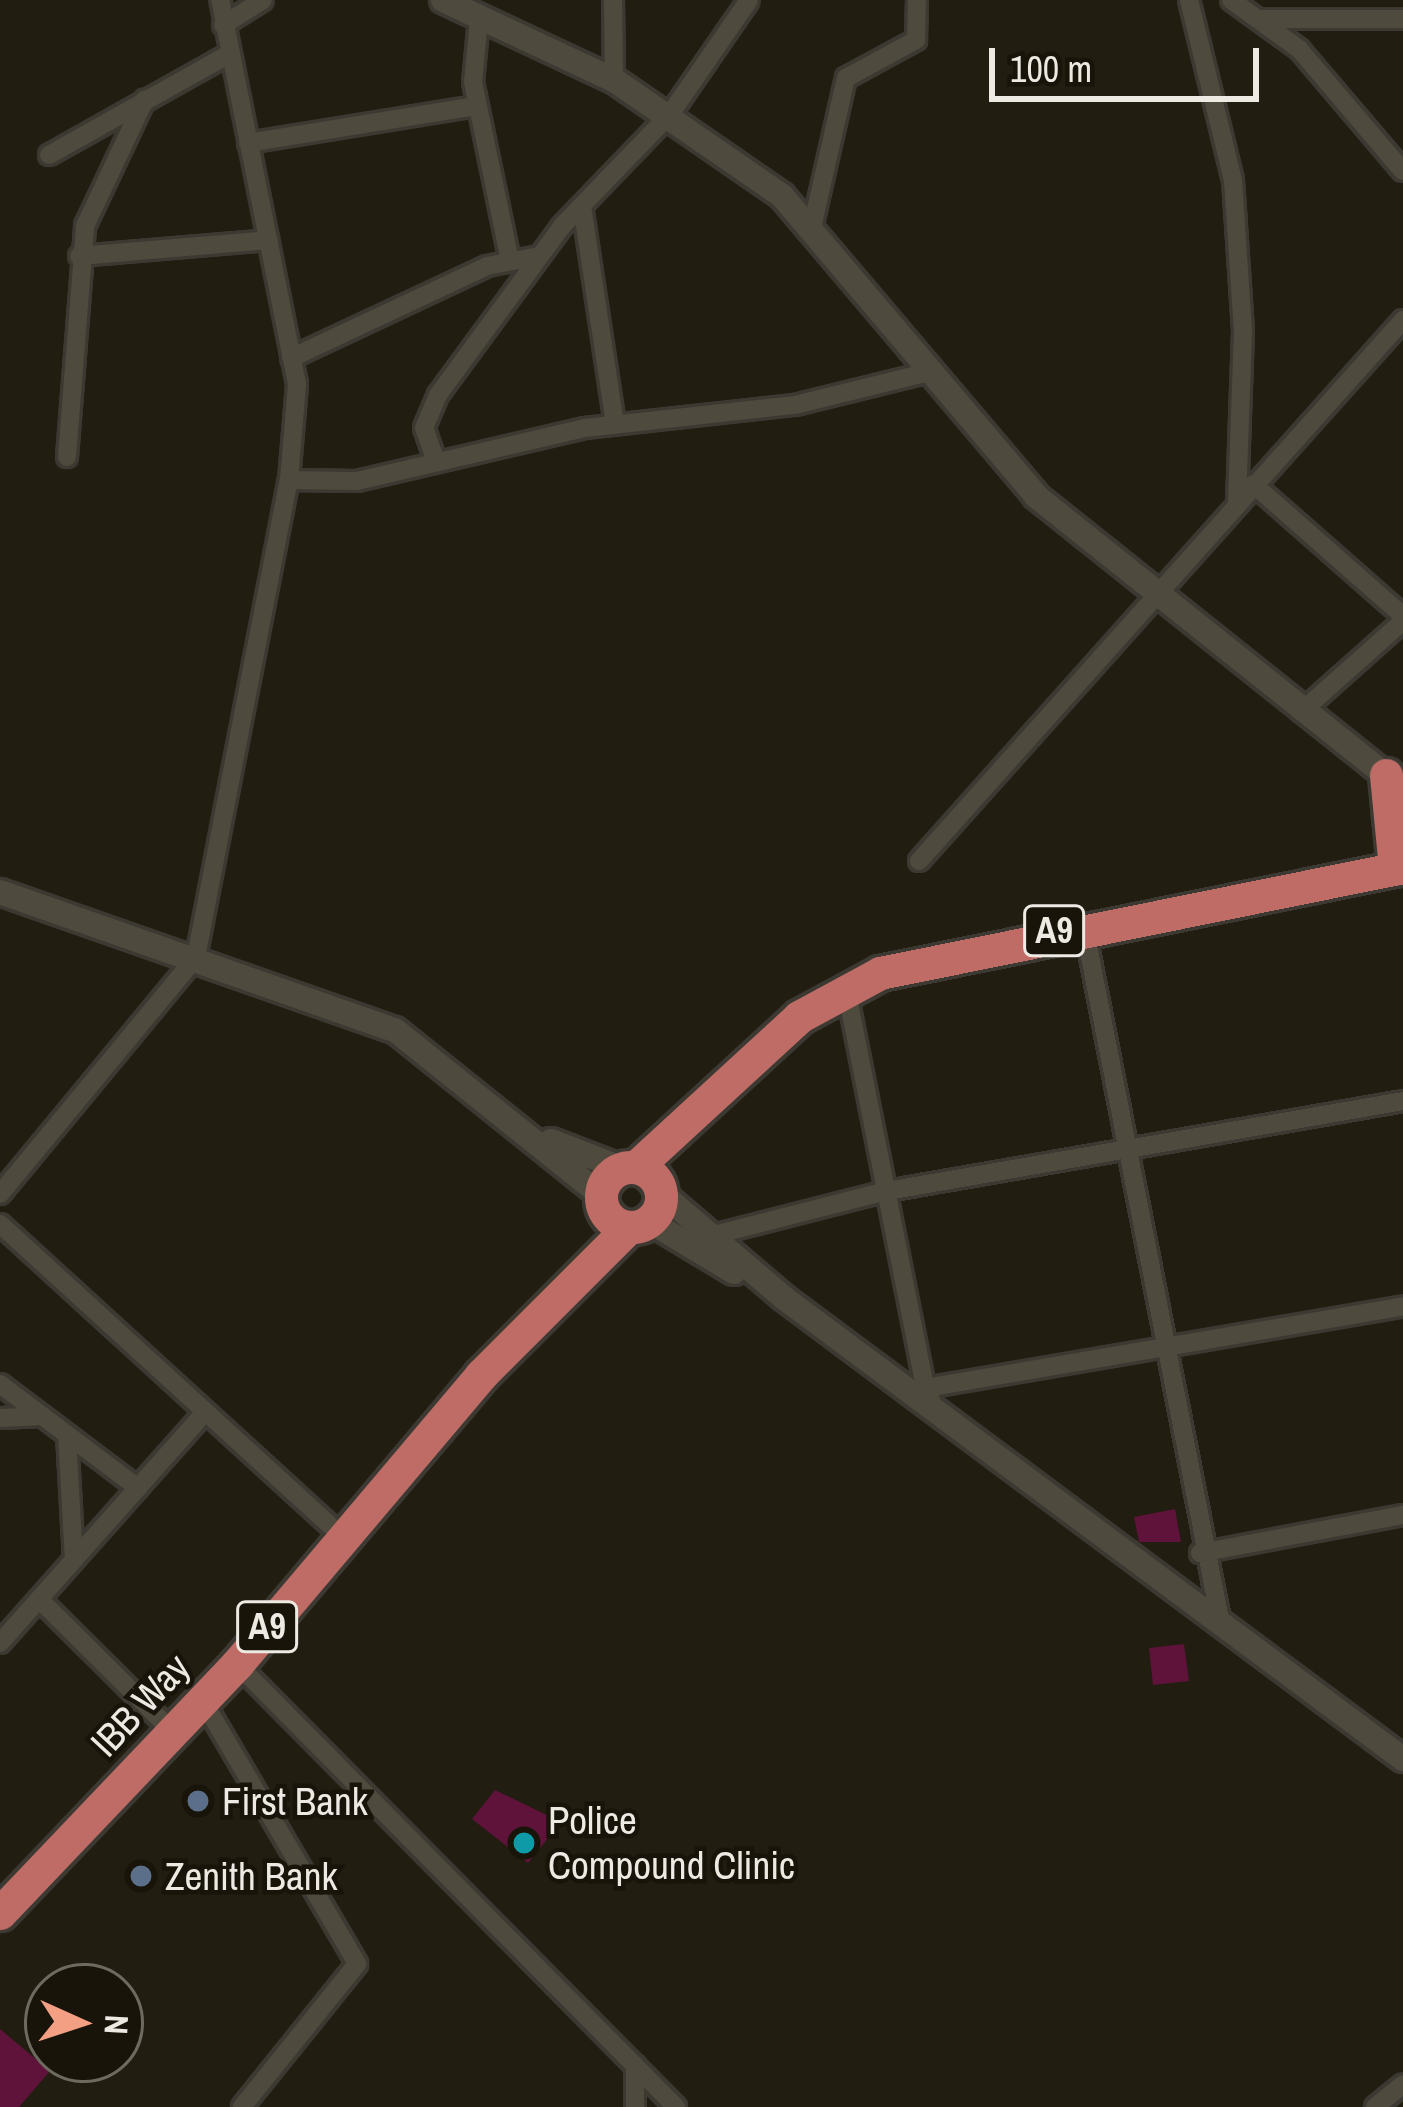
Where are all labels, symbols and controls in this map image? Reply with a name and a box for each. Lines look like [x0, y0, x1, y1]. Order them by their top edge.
scale bar [995, 24, 1265, 98]
text: 100 m [1010, 45, 1092, 93]
road number: A9 [1021, 901, 1087, 961]
road number: A9 [234, 1597, 300, 1657]
street label: IBB Way [81, 1644, 199, 1766]
place label: First Bank [222, 1778, 368, 1824]
marker: First Bank [185, 1788, 211, 1814]
place label: Police Compound Clinic [548, 1798, 795, 1889]
marker: Police Compound Clinic [511, 1830, 537, 1856]
place label: Zenith Bank [165, 1853, 337, 1899]
marker: Zenith Bank [128, 1863, 154, 1889]
north arrow [24, 1963, 144, 2083]
text: N [94, 2014, 139, 2036]

